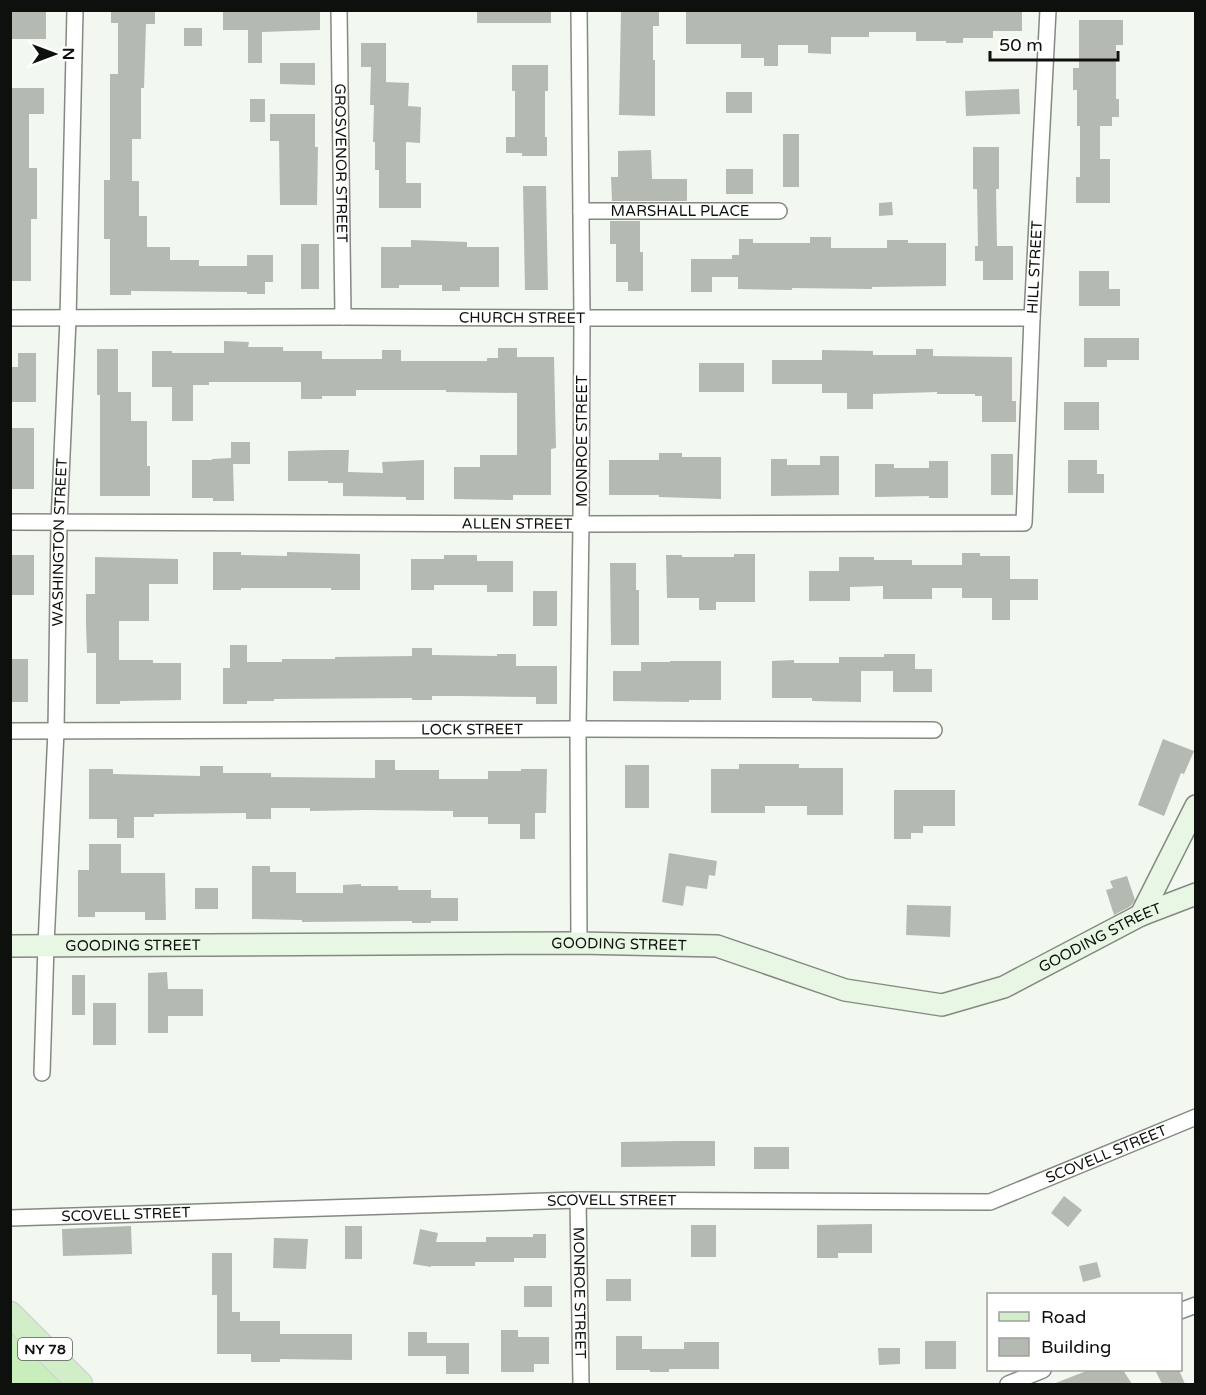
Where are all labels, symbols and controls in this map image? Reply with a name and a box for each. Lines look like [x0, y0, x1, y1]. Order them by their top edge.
north arrow [24, 24, 84, 84]
scale bar [990, 24, 1118, 62]
text: 50 m [999, 34, 1043, 56]
text: N [58, 48, 78, 60]
street label: GROSVENOR STREET [331, 83, 351, 243]
street label: MARSHALL PLACE [611, 202, 749, 220]
street label: HILL STREET [1023, 220, 1046, 314]
street label: CHURCH STREET [459, 308, 585, 327]
street label: MONROE STREET [573, 375, 591, 507]
street label: WASHINGTON STREET [49, 458, 71, 627]
street label: ALLEN STREET [462, 515, 572, 533]
street label: LOCK STREET [421, 720, 523, 739]
street label: GOODING STREET [1035, 899, 1164, 976]
street label: GOODING STREET [551, 934, 687, 954]
street label: GOODING STREET [65, 936, 201, 955]
street label: SCOVELL STREET [1043, 1121, 1169, 1187]
street label: SCOVELL STREET [547, 1191, 676, 1210]
street label: SCOVELL STREET [61, 1203, 191, 1225]
street label: MONROE STREET [569, 1227, 590, 1359]
legend [987, 1293, 1182, 1371]
text: Road [1041, 1306, 1086, 1328]
text: Building [1041, 1336, 1111, 1358]
road number: NY 78 [18, 1338, 72, 1360]

